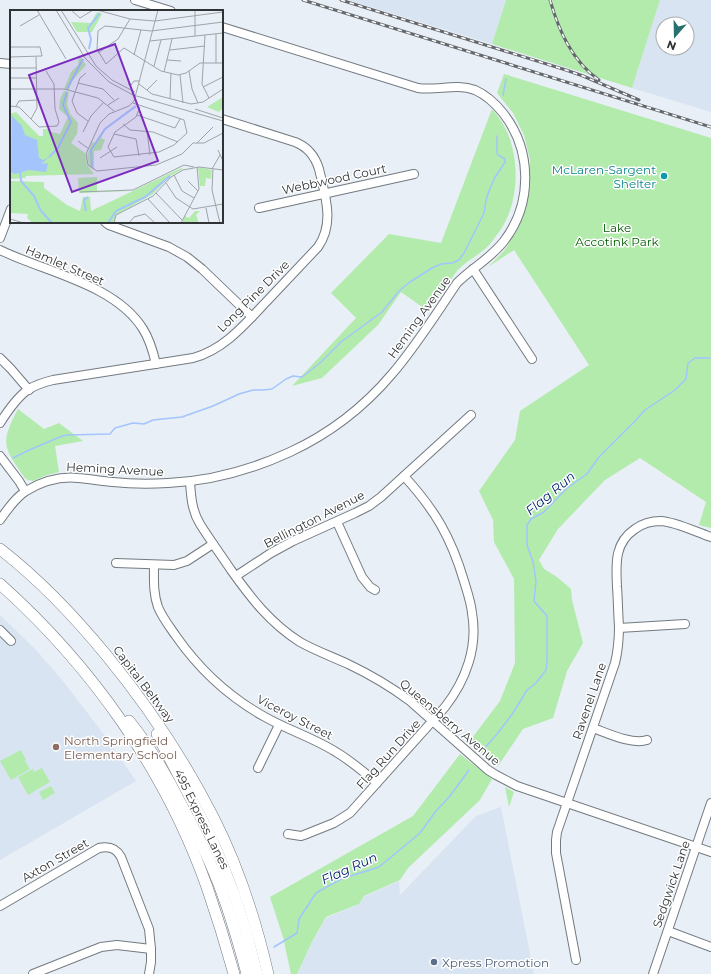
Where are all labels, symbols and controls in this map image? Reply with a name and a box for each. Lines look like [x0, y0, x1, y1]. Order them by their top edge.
inset map [10, 10, 223, 223]
north arrow [655, 16, 695, 56]
text: N [665, 37, 678, 53]
street label: Webbwood Court [280, 161, 388, 197]
place label: McLaren-Sargent Shelter [552, 162, 656, 191]
marker: McLaren-Sargent Shelter [659, 171, 669, 181]
park label: Lake Accotink Park [575, 220, 659, 249]
street label: Hamlet Street [23, 242, 107, 288]
street label: Long Pine Drive [214, 257, 292, 335]
street label: Heming Avenue [384, 273, 454, 361]
street label: Heming Avenue [66, 459, 164, 479]
water label: Flag Run [522, 468, 578, 518]
street label: Bellington Avenue [261, 487, 367, 551]
street label: Capital Beltway [110, 642, 178, 726]
street label: Ravenel Lane [569, 661, 609, 741]
street label: Queensberry Avenue [397, 676, 503, 768]
street label: Viceroy Street [255, 691, 336, 743]
street label: Flag Run Drive [353, 716, 423, 792]
place label: North Springfield Elementary School [64, 733, 177, 762]
marker: North Springfield Elementary School [51, 742, 61, 752]
street label: 495 Express Lanes [171, 766, 233, 872]
street label: Axton Street [19, 835, 91, 885]
street label: Sedgwick Lane [649, 838, 693, 930]
water label: Flag Run [318, 849, 380, 887]
place label: Xpress Promotion [442, 955, 549, 970]
marker: Xpress Promotion [429, 957, 439, 967]

